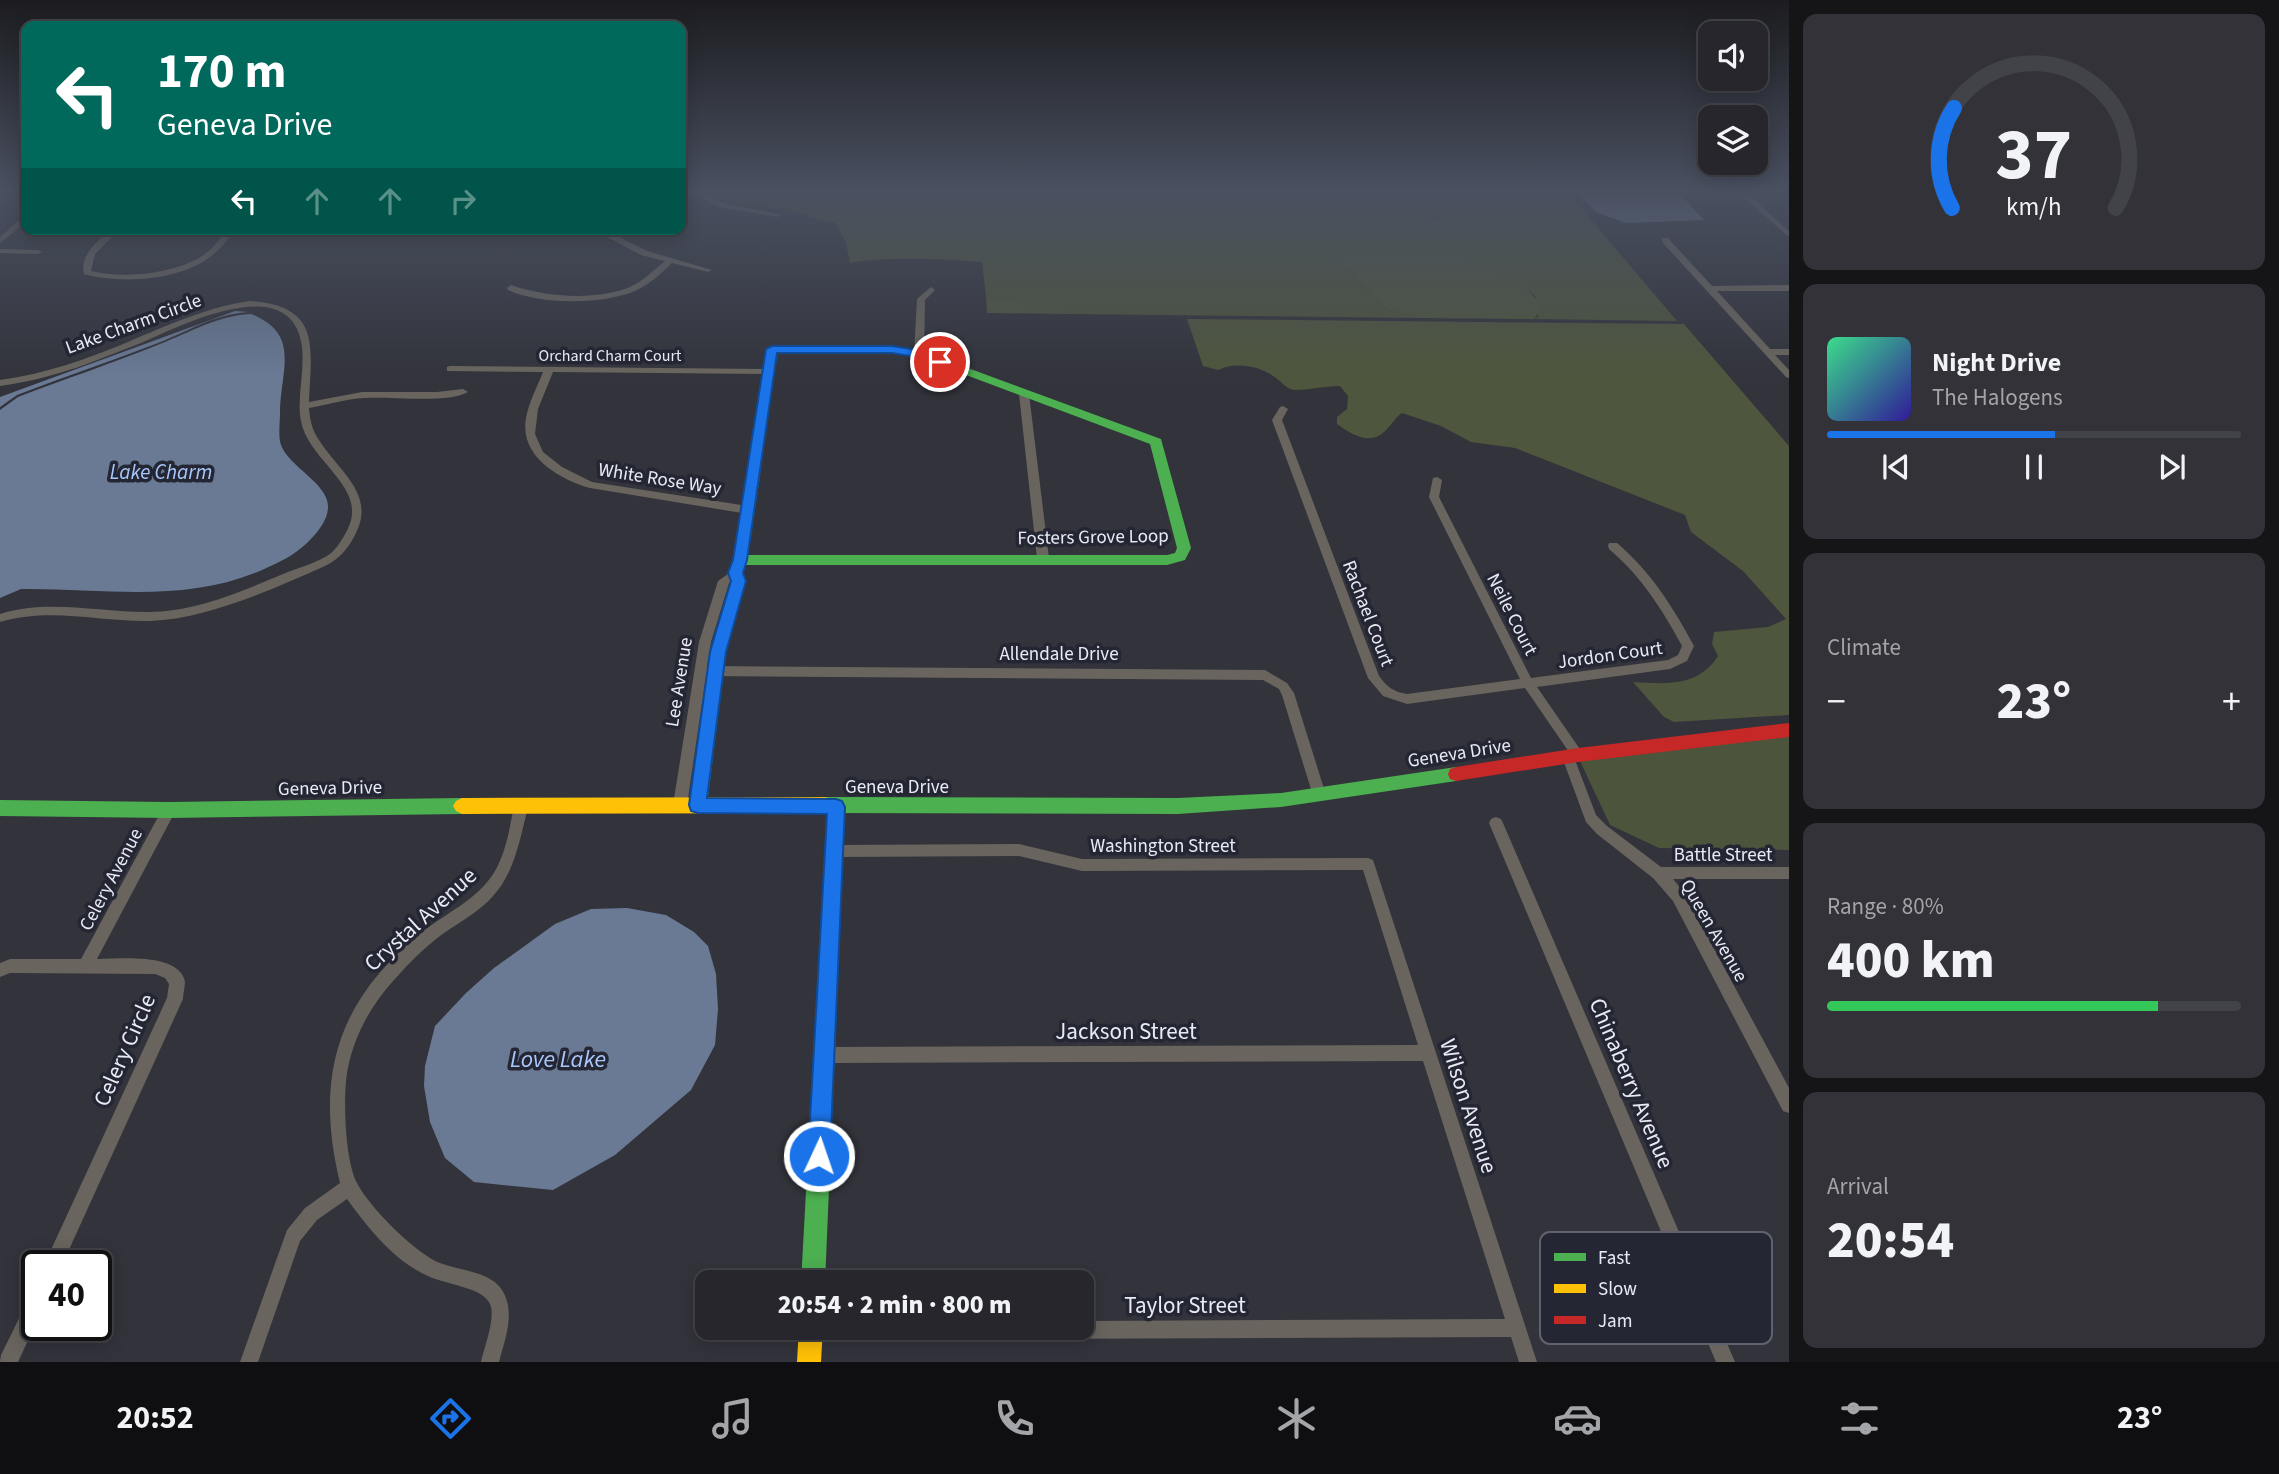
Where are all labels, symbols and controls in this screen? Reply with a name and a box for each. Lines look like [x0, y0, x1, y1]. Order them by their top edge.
map controls [1698, 21, 1768, 175]
button: sound [1698, 21, 1768, 91]
text: 170 m [157, 37, 286, 107]
icon: left [42, 49, 133, 140]
text: Geneva Drive [157, 102, 332, 148]
text: 37 [1996, 103, 2072, 207]
button: layers [1698, 105, 1768, 175]
icon: left [225, 182, 263, 220]
icon: ahead [298, 182, 336, 220]
icon: ahead [371, 182, 409, 220]
icon: right [444, 182, 482, 220]
text: km/h [2006, 189, 2062, 225]
street label: Lake Charm Circle [62, 287, 205, 362]
pin [910, 332, 970, 392]
icon: arrive [921, 343, 959, 381]
text: Night Drive [1932, 344, 2061, 381]
street label: Orchard Charm Court [539, 345, 682, 367]
text: The Halogens [1932, 381, 2063, 414]
icon: previous [1877, 448, 1915, 486]
icon: pause [2015, 448, 2053, 486]
icon: next [2153, 448, 2191, 486]
street label: White Rose Way [596, 456, 723, 503]
water label: Lake Charm [110, 457, 212, 487]
street label: Fosters Grove Loop [1017, 523, 1169, 552]
street label: Rachael Court [1335, 557, 1400, 671]
street label: Neile Court [1479, 569, 1544, 661]
text: Climate [1827, 631, 1901, 664]
street label: Jordon Court [1556, 635, 1665, 676]
street label: Lee Avenue [659, 636, 700, 729]
street label: Allendale Drive [999, 641, 1119, 668]
text: 23° [1997, 665, 2071, 739]
text: − [1827, 675, 1846, 729]
text: + [2222, 675, 2241, 729]
street label: Geneva Drive [1406, 732, 1513, 775]
street label: Geneva Drive [278, 774, 382, 803]
street label: Geneva Drive [845, 774, 949, 801]
street label: Celery Avenue [73, 824, 150, 936]
street label: Washington Street [1090, 833, 1236, 860]
street label: Battle Street [1674, 842, 1773, 869]
street label: Crystal Avenue [357, 860, 484, 979]
street label: Queen Avenue [1673, 874, 1754, 987]
text: Range · 80% [1827, 890, 1944, 923]
text: 400 km [1827, 924, 1995, 998]
street label: Celery Circle [85, 989, 164, 1112]
street label: Chinaberry Avenue [1581, 993, 1682, 1174]
street label: Jackson Street [1055, 1015, 1197, 1048]
street label: Wilson Avenue [1431, 1035, 1506, 1178]
water label: Love Lake [510, 1042, 606, 1077]
position arrow [782, 1119, 856, 1193]
text: Arrival [1827, 1170, 1889, 1203]
text: 20:54 [1827, 1204, 1954, 1278]
legend [1540, 1232, 1772, 1344]
text: Fast [1598, 1245, 1631, 1272]
speed limit sign: 40 [21, 1250, 112, 1341]
text: Slow [1598, 1276, 1637, 1303]
text: 20:54 · 2 min · 800 m [778, 1286, 1011, 1323]
street label: Taylor Street [1124, 1289, 1246, 1322]
text: Jam [1598, 1308, 1632, 1335]
icon: directions [426, 1394, 475, 1443]
icon: music [708, 1394, 757, 1443]
icon: phone [990, 1394, 1039, 1443]
icon: climate [1272, 1394, 1321, 1443]
icon: car [1553, 1394, 1602, 1443]
icon: filters [1835, 1394, 1884, 1443]
text: 20:52 [116, 1395, 194, 1441]
text: 23° [2117, 1395, 2163, 1441]

